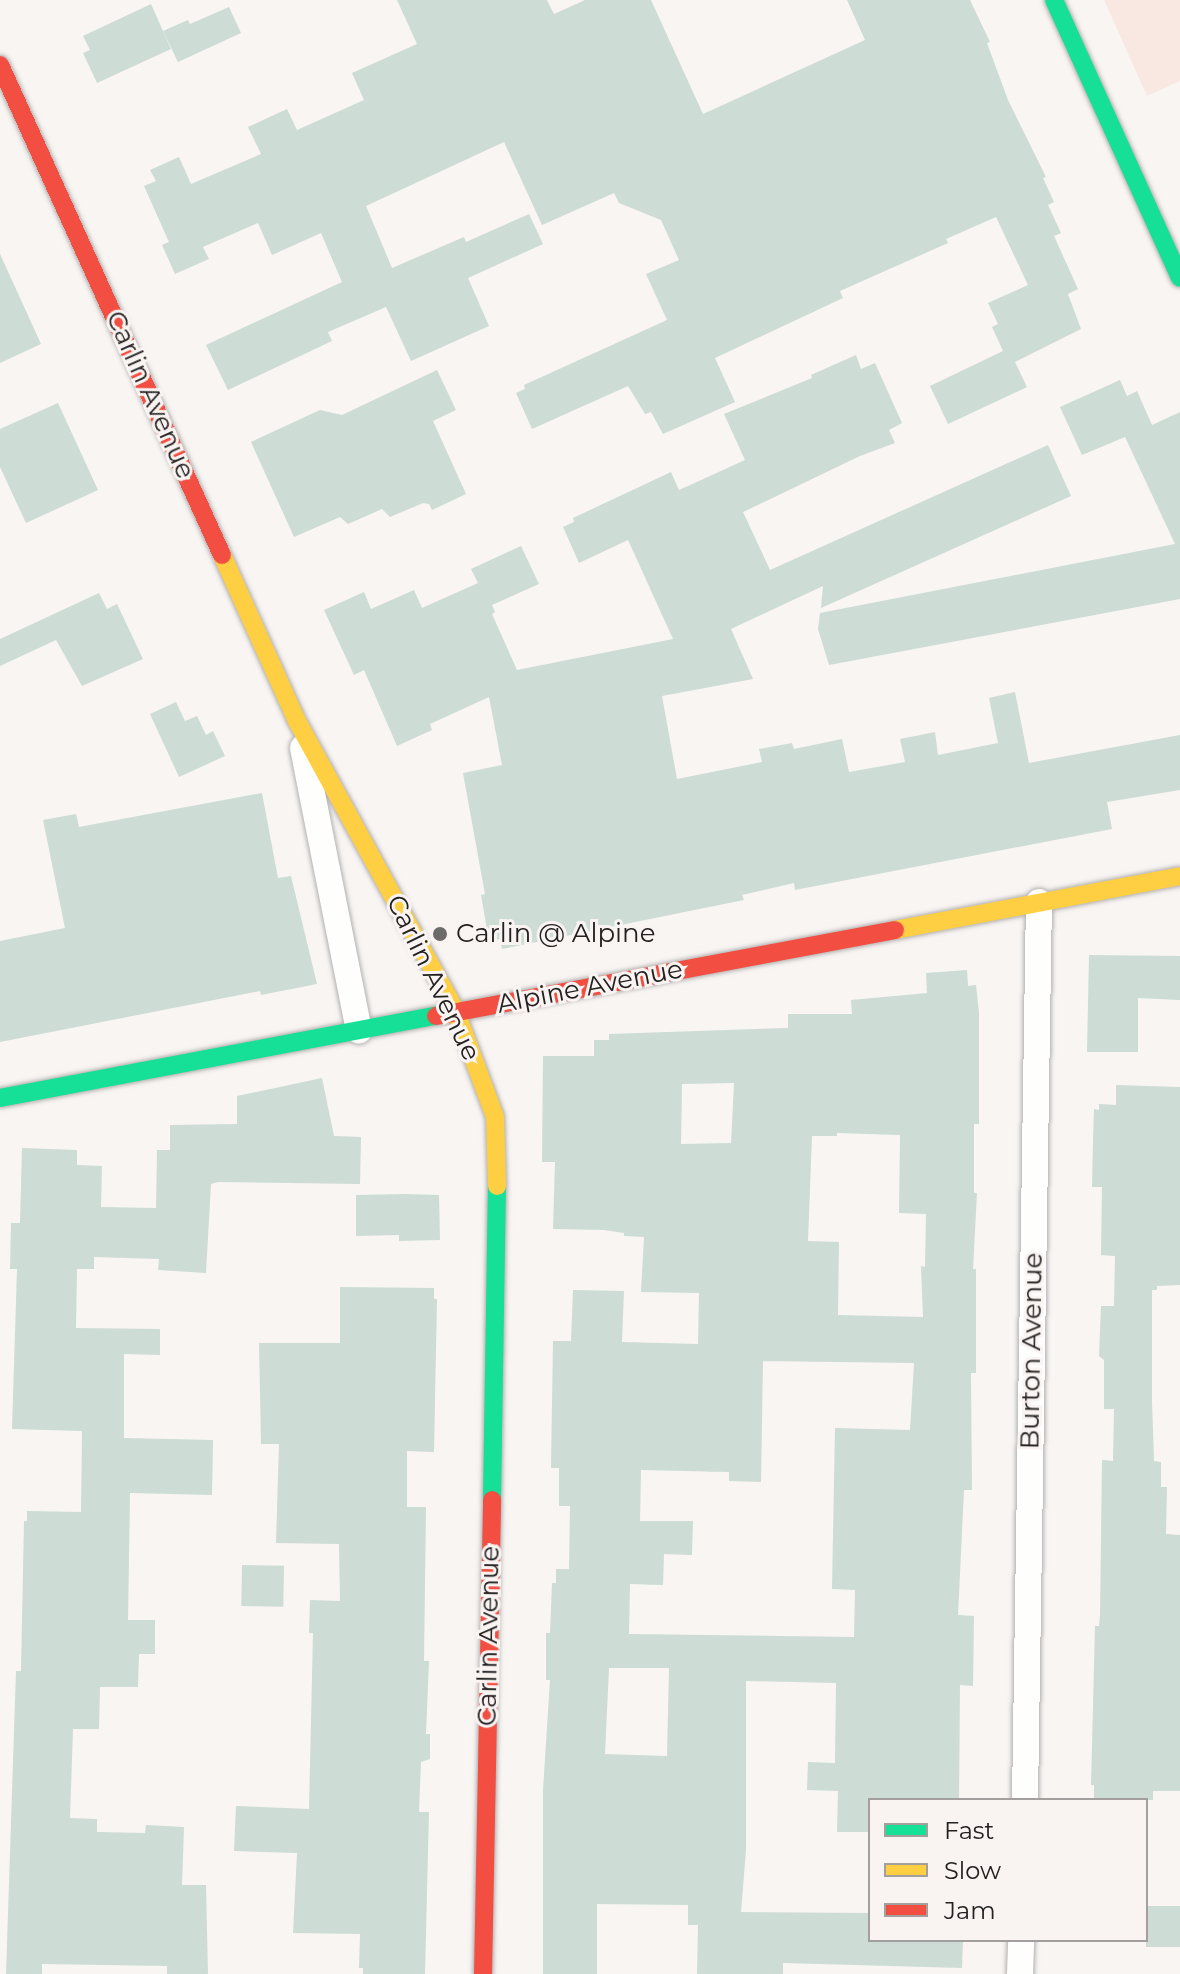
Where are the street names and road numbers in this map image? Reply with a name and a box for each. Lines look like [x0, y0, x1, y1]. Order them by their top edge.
street label: Carlin Avenue [99, 306, 201, 484]
street label: Carlin Avenue [379, 890, 487, 1066]
street label: Alpine Avenue [495, 954, 685, 1020]
street label: Burton Avenue [1015, 1252, 1049, 1450]
street label: Carlin Avenue [472, 1546, 506, 1726]

